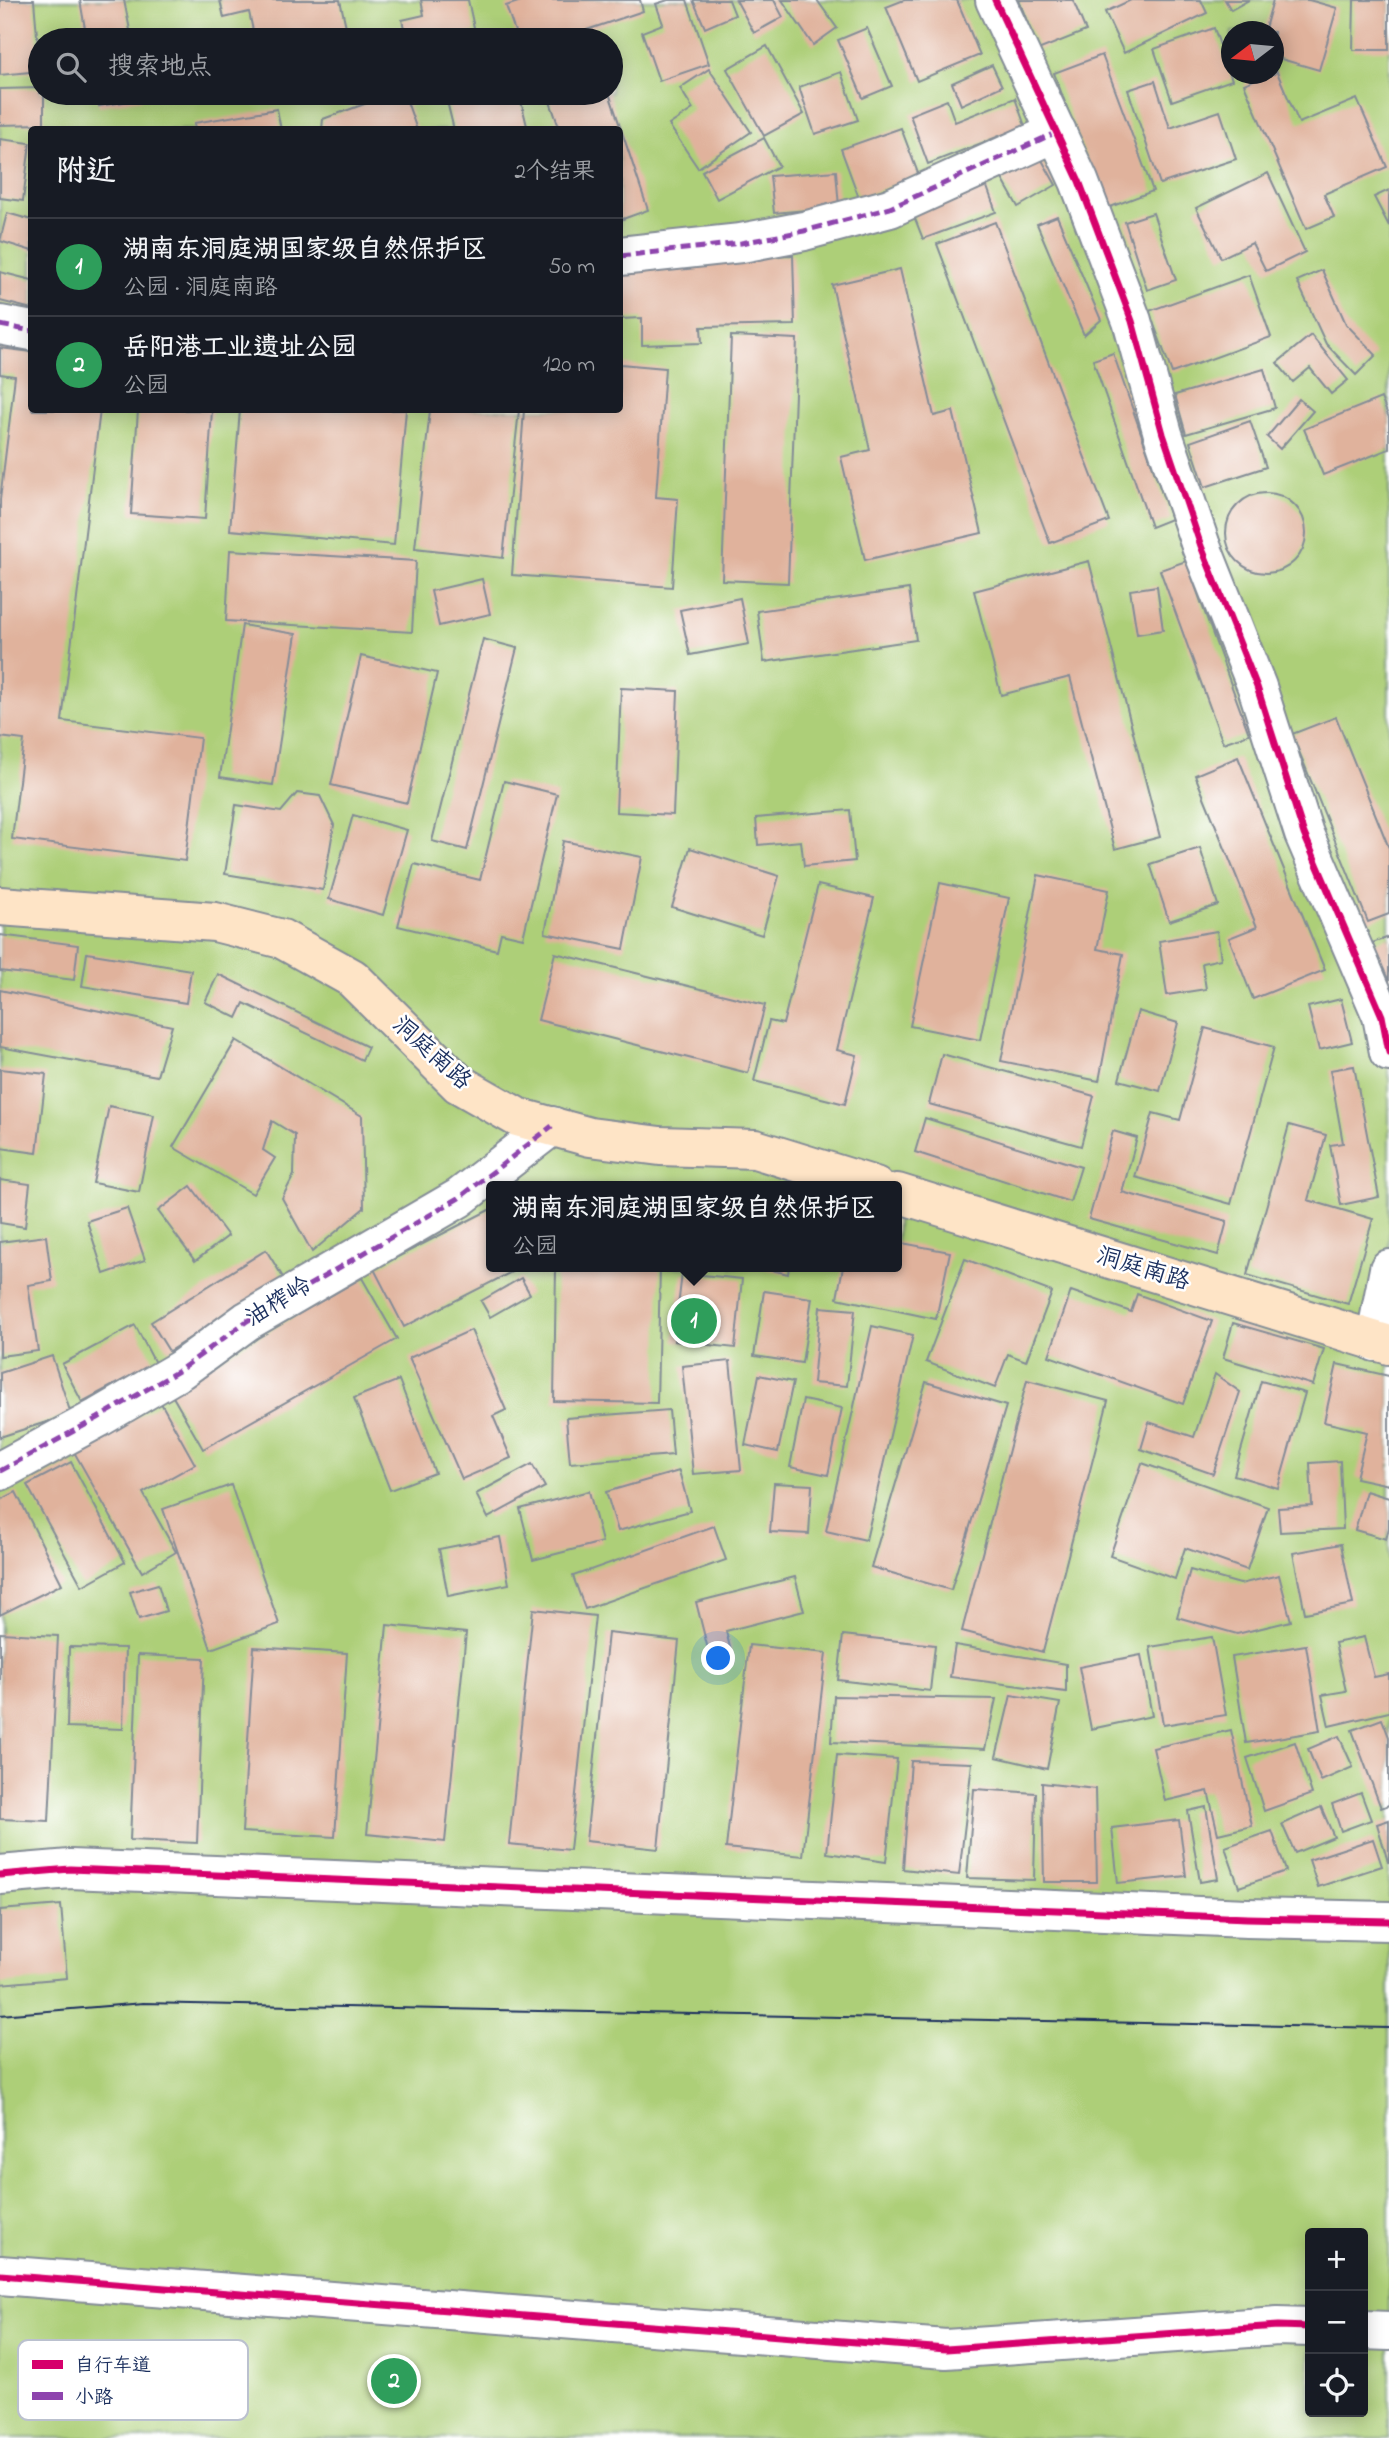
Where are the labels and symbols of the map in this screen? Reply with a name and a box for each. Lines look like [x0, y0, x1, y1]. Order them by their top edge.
north arrow [1221, 21, 1284, 84]
street label: 洞庭南路 [384, 1009, 478, 1099]
street label: 洞庭南路 [1092, 1239, 1194, 1301]
street label: 油榨岭 [239, 1269, 319, 1337]
pin: 1 [671, 1295, 717, 1347]
your location [701, 1641, 735, 1675]
legend [18, 2340, 248, 2420]
text: 自行车道 [75, 2353, 151, 2380]
pin: 2 [371, 2355, 417, 2407]
text: 小路 [75, 2385, 113, 2412]

